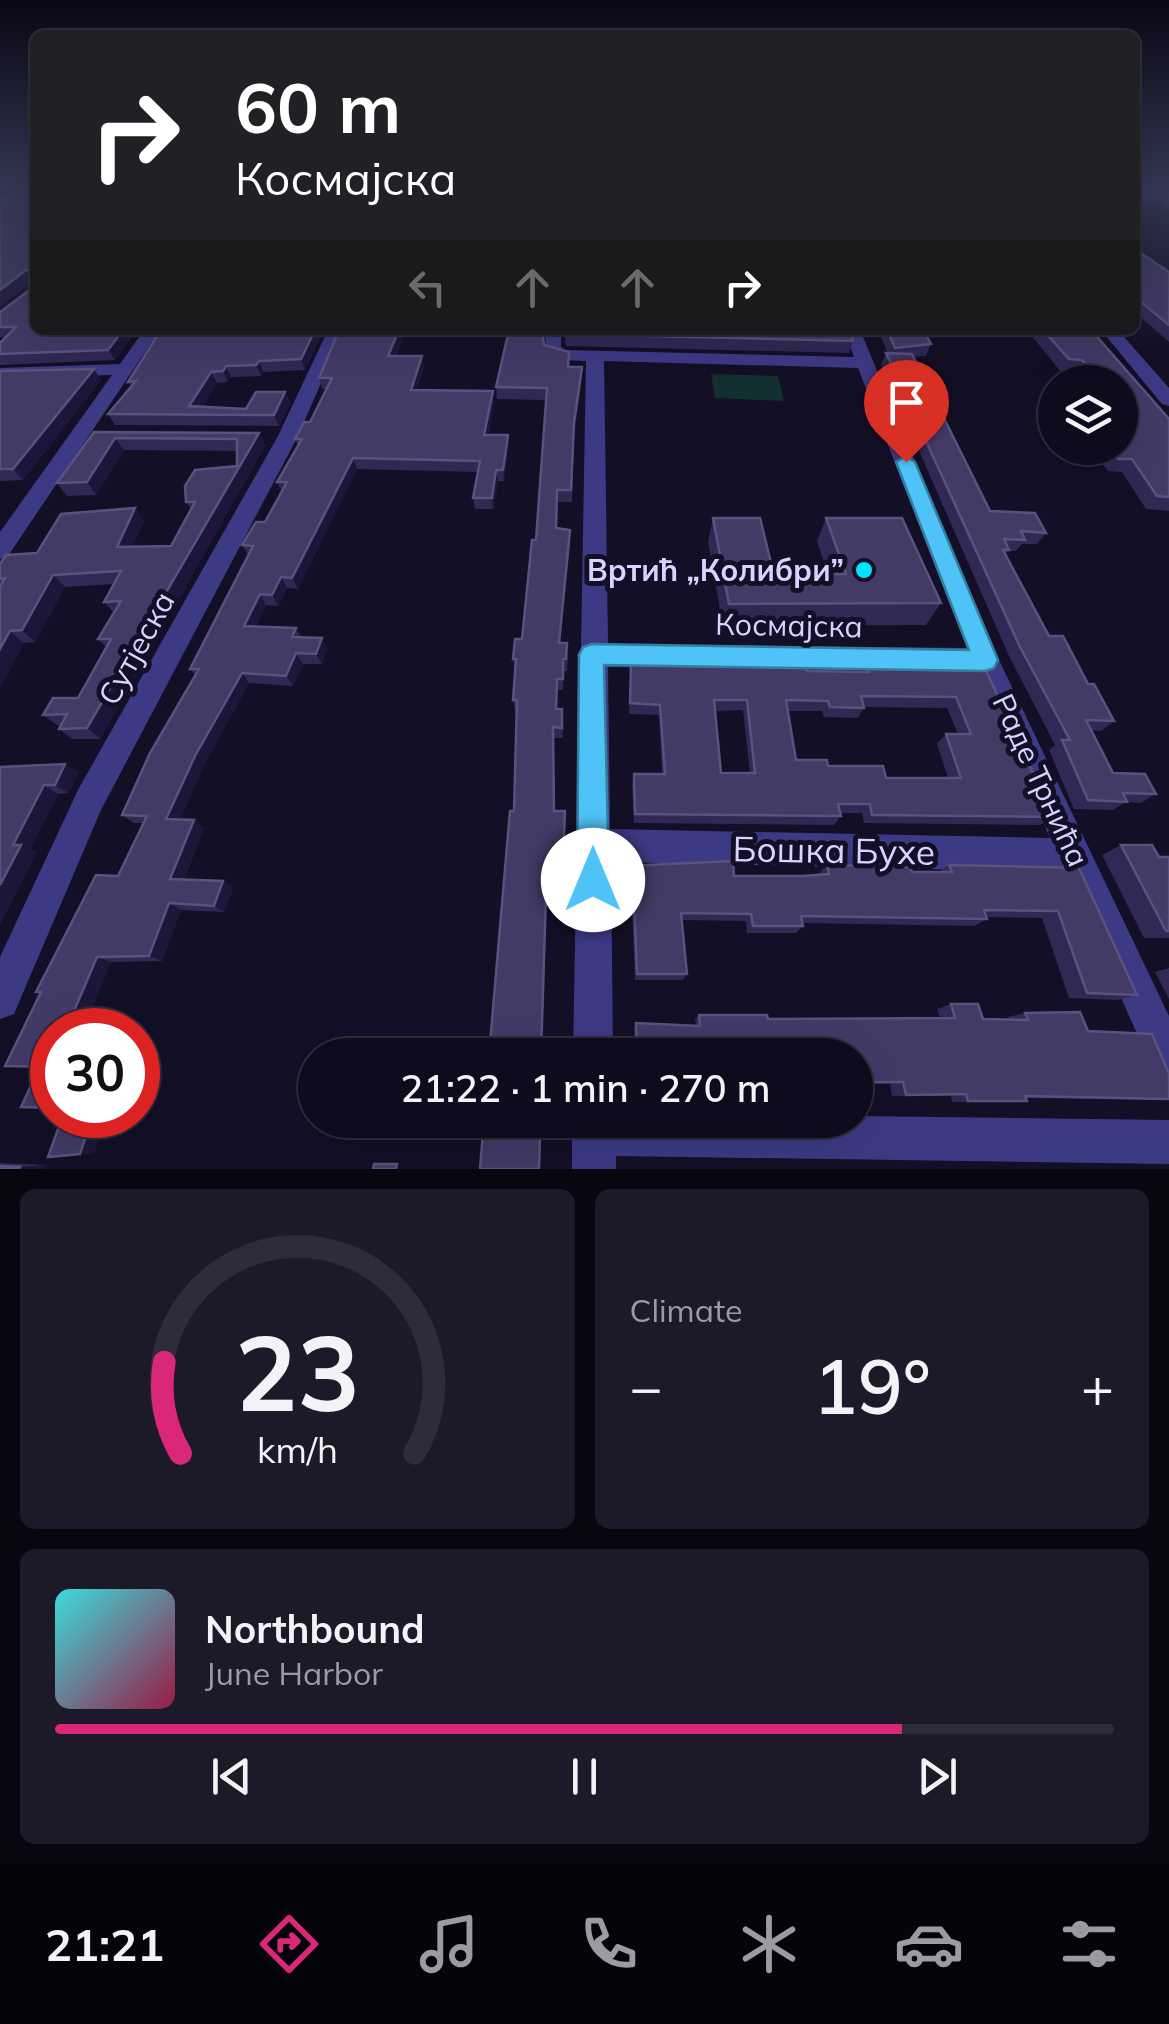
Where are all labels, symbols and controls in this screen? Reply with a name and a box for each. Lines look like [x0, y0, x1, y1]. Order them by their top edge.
text: 60 m [235, 63, 401, 151]
icon: right [70, 70, 200, 200]
text: Космајска [235, 150, 456, 206]
icon: left [400, 260, 455, 315]
icon: ahead [505, 260, 560, 315]
icon: ahead [610, 260, 665, 315]
icon: right [715, 260, 770, 315]
pin [864, 360, 949, 463]
map controls [1038, 365, 1138, 465]
button: layers [1038, 365, 1138, 465]
icon: arrive [879, 375, 934, 430]
place label: Вртић „Колибри” [587, 551, 844, 589]
marker: Вртић „Колибри” [853, 559, 875, 581]
street label: Сутјеска [89, 585, 183, 711]
street label: Космајска [715, 605, 863, 645]
street label: Раде Трнића [984, 688, 1098, 872]
street label: Бошка Бухе [732, 826, 936, 874]
position arrow [541, 828, 645, 932]
speed limit sign: 30 [30, 1008, 160, 1138]
text: 21:22 · 1 min · 270 m [400, 1064, 771, 1112]
text: Climate [630, 1290, 742, 1330]
text: 23 [235, 1306, 360, 1437]
text: 19° [813, 1339, 931, 1433]
text: − [630, 1352, 663, 1421]
text: + [1081, 1352, 1114, 1421]
text: km/h [257, 1427, 338, 1472]
text: Northbound [205, 1605, 425, 1653]
text: June Harbor [205, 1653, 383, 1693]
icon: previous [204, 1749, 259, 1804]
icon: pause [557, 1749, 612, 1804]
icon: next [910, 1749, 965, 1804]
icon: directions [254, 1909, 324, 1979]
icon: music [414, 1909, 484, 1979]
icon: phone [574, 1909, 644, 1979]
icon: climate [734, 1909, 804, 1979]
icon: car [894, 1909, 964, 1979]
icon: filters [1054, 1909, 1124, 1979]
text: 21:21 [45, 1916, 164, 1972]

